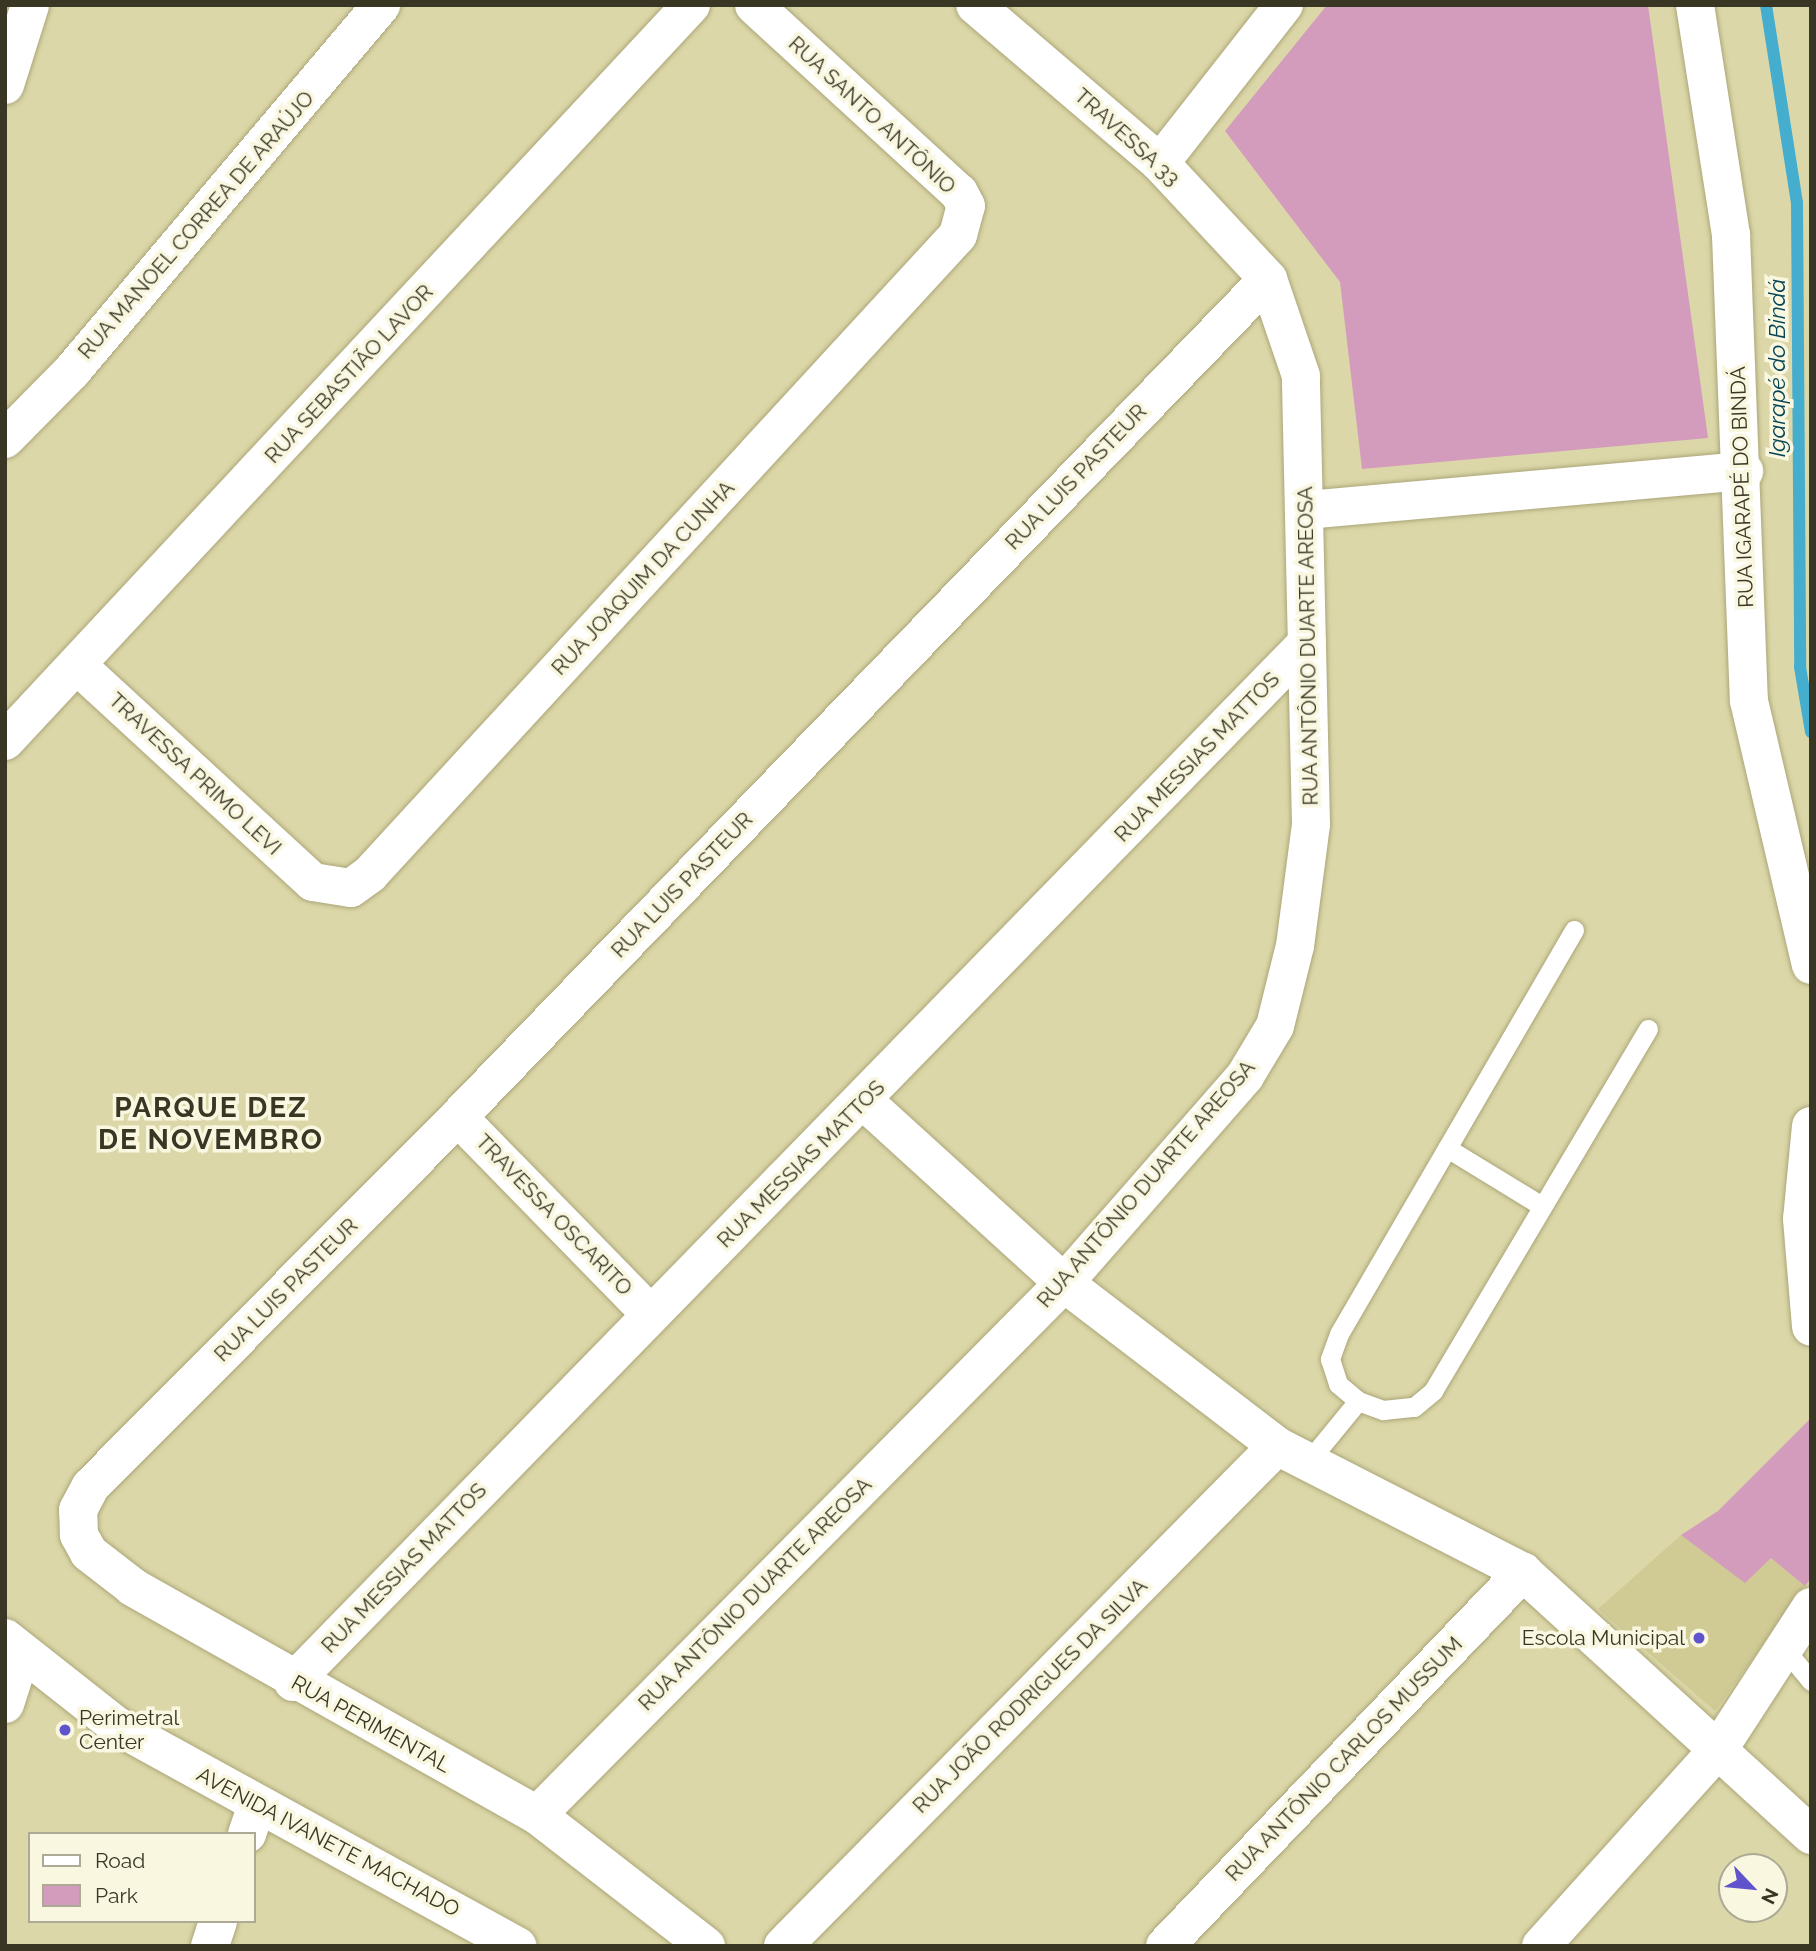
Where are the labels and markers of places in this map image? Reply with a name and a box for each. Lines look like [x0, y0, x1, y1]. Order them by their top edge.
place label: Escola Municipal [1522, 1625, 1685, 1651]
marker: Escola Municipal [1691, 1630, 1707, 1646]
place label: Perimetral Center [79, 1705, 179, 1755]
marker: Perimetral Center [57, 1722, 73, 1738]

